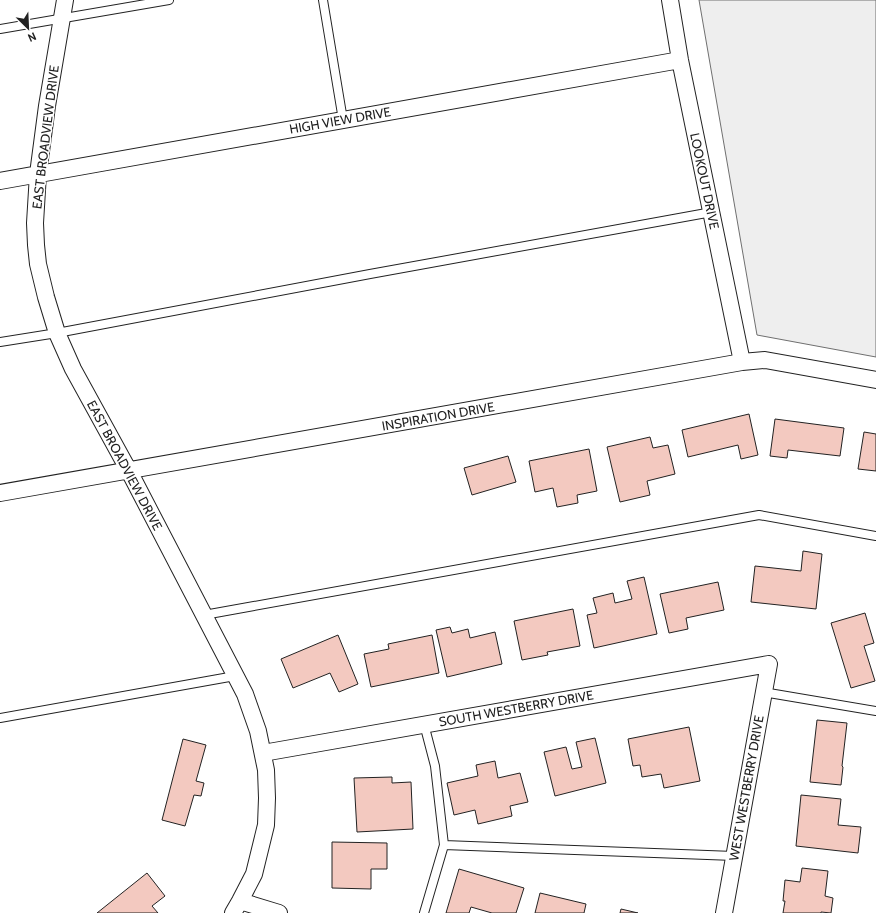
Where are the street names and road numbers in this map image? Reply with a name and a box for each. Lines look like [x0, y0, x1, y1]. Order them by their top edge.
street label: EAST BROADVIEW DRIVE [28, 64, 62, 210]
street label: HIGH VIEW DRIVE [288, 103, 392, 137]
street label: LOOKOUT DRIVE [687, 131, 723, 231]
street label: EAST BROADVIEW DRIVE [84, 397, 166, 533]
street label: INSPIRATION DRIVE [380, 398, 496, 434]
street label: SOUTH WESTBERRY DRIVE [437, 687, 595, 729]
street label: WEST WESTBERRY DRIVE [725, 714, 767, 862]

